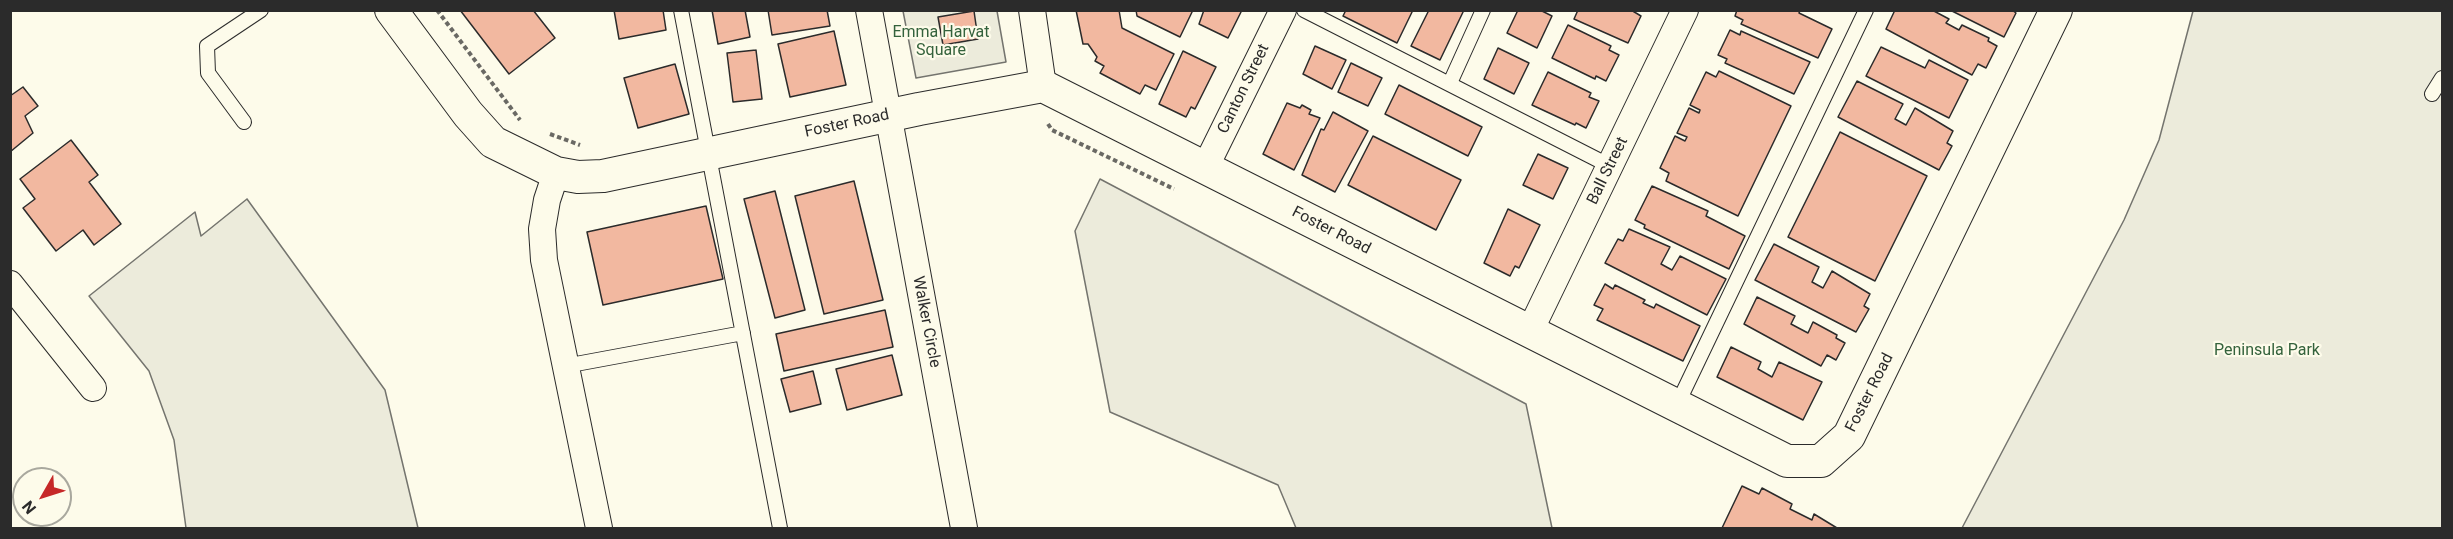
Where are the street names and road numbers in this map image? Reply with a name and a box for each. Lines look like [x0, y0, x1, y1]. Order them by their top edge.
street label: Canton Street [1214, 41, 1274, 137]
street label: Foster Road [803, 106, 891, 142]
street label: Ball Street [1583, 134, 1633, 208]
street label: Foster Road [1288, 203, 1374, 259]
street label: Walker Circle [908, 275, 944, 369]
street label: Foster Road [1842, 350, 1898, 436]

